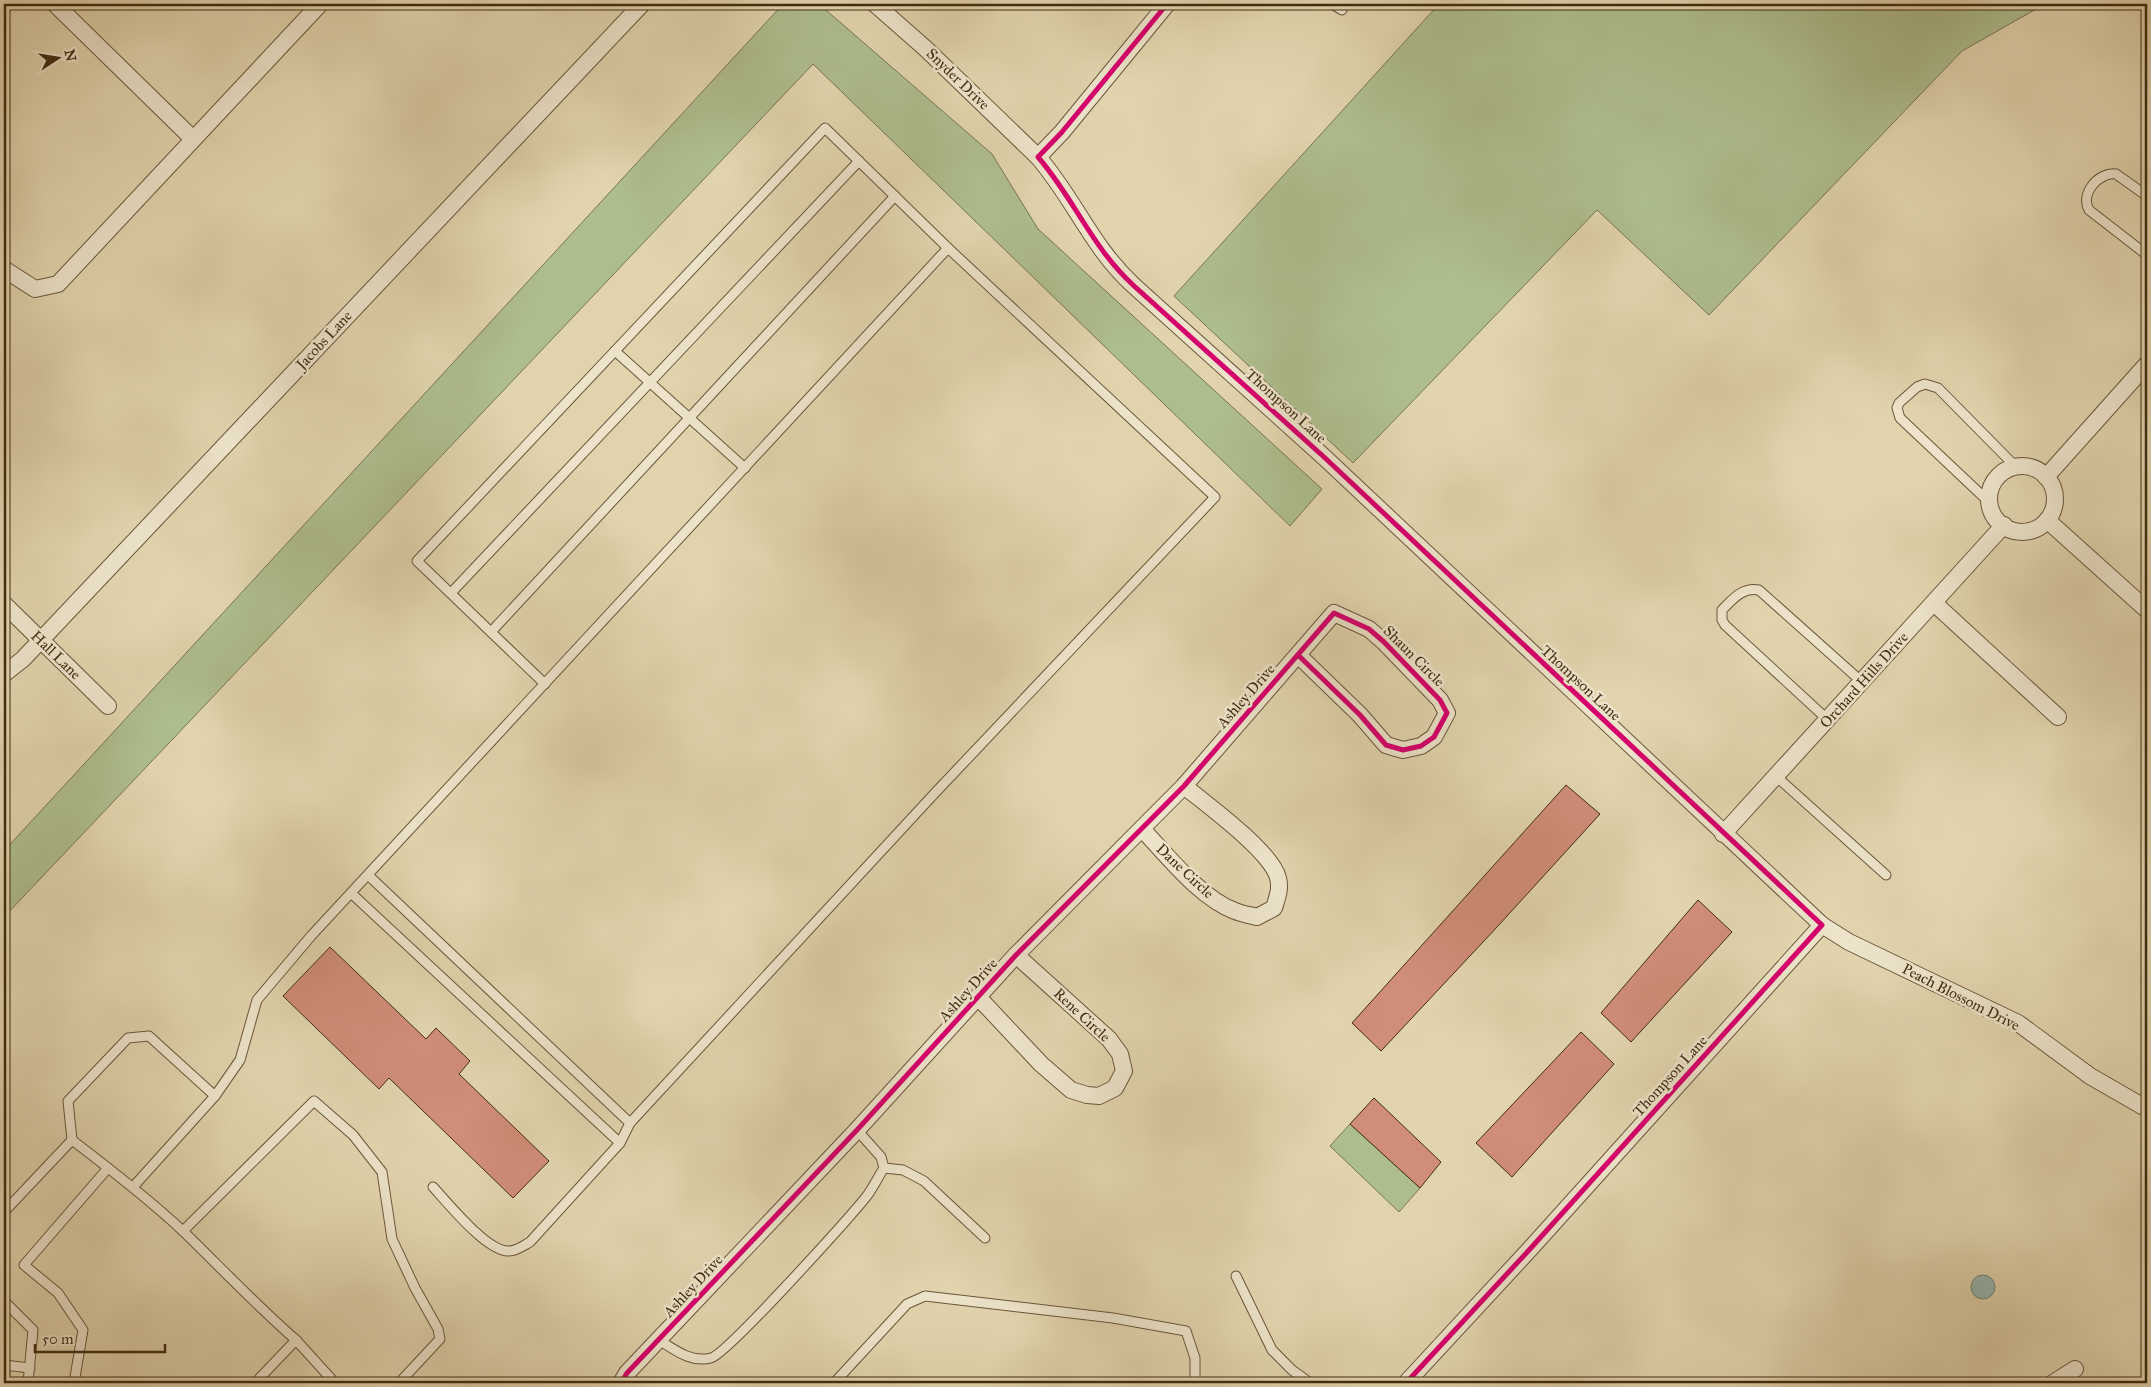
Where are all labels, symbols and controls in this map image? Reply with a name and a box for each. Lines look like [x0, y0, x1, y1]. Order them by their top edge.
north arrow [32, 32, 82, 82]
street label: Snyder Drive [923, 45, 993, 113]
text: N [61, 48, 80, 63]
street label: Jacobs Lane [291, 307, 356, 375]
street label: Thompson Lane [1242, 365, 1330, 447]
street label: Shaun Circle [1380, 622, 1448, 690]
street label: Hall Lane [27, 627, 85, 683]
street label: Orchard Hills Drive [1816, 628, 1912, 732]
street label: Thompson Lane [1537, 641, 1625, 725]
street label: Ashley Drive [1213, 660, 1279, 732]
street label: Dane Circle [1152, 840, 1218, 902]
street label: Ashley Drive [934, 955, 1001, 1026]
street label: Peach Blossom Drive [1899, 960, 2023, 1034]
street label: Rene Circle [1050, 984, 1114, 1046]
street label: Thompson Lane [1629, 1032, 1711, 1120]
street label: Ashley Drive [659, 1251, 727, 1322]
scale bar [35, 1322, 165, 1354]
text: 50 m [42, 1330, 74, 1348]

